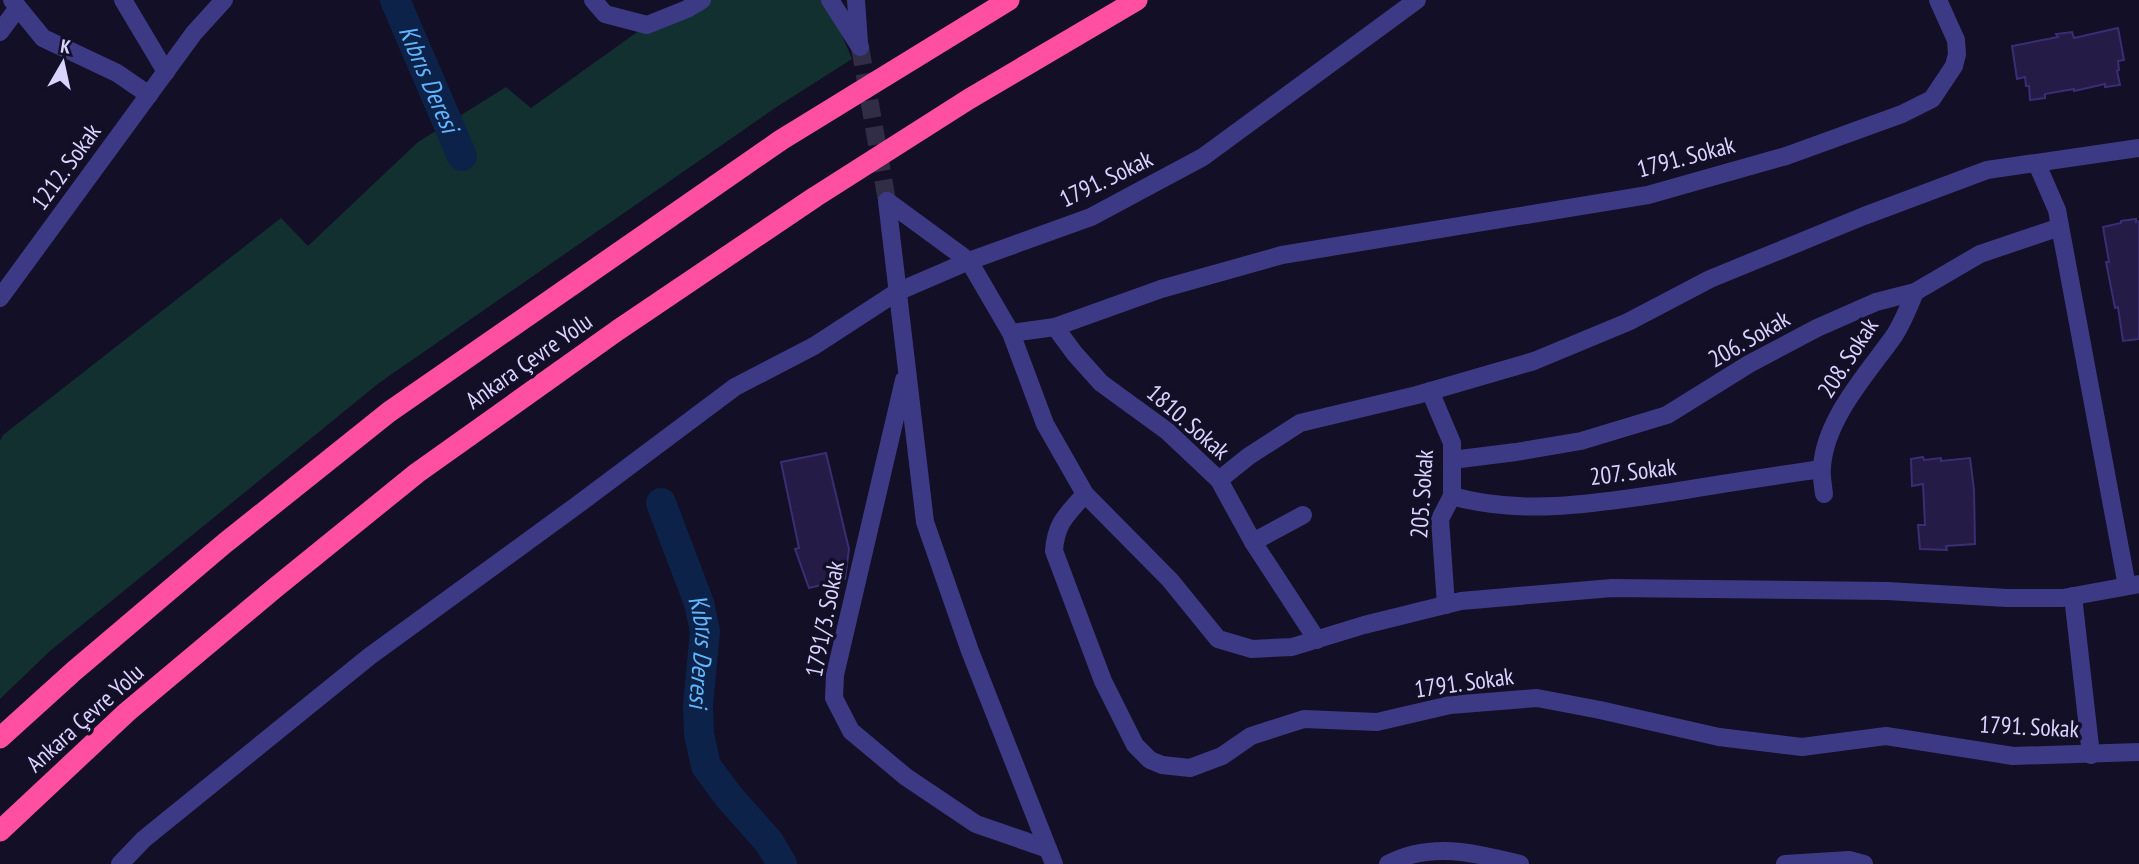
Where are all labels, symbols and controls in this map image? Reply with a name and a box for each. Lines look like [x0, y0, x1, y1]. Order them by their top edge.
water label: Kıbrıs Deresi [392, 20, 468, 141]
north arrow [28, 28, 98, 98]
text: K [59, 34, 73, 59]
street label: 1212. Sokak [24, 117, 108, 216]
street label: 1791. Sokak [1634, 128, 1739, 184]
street label: 1791. Sokak [1054, 142, 1158, 214]
street label: 206. Sokak [1702, 303, 1796, 374]
street label: Ankara Çevre Yolu [459, 306, 598, 416]
street label: 208. Sokak [1810, 311, 1885, 404]
street label: 1810. Sokak [1140, 377, 1237, 467]
street label: 205. Sokak [1403, 448, 1440, 539]
street label: 207. Sokak [1588, 451, 1679, 492]
street label: 1791/3. Sokak [798, 558, 851, 680]
water label: Kıbrıs Deresi [681, 590, 723, 712]
street label: Ankara Çevre Yolu [19, 657, 150, 779]
street label: 1791. Sokak [1412, 660, 1516, 705]
street label: 1791. Sokak [1978, 708, 2080, 745]

